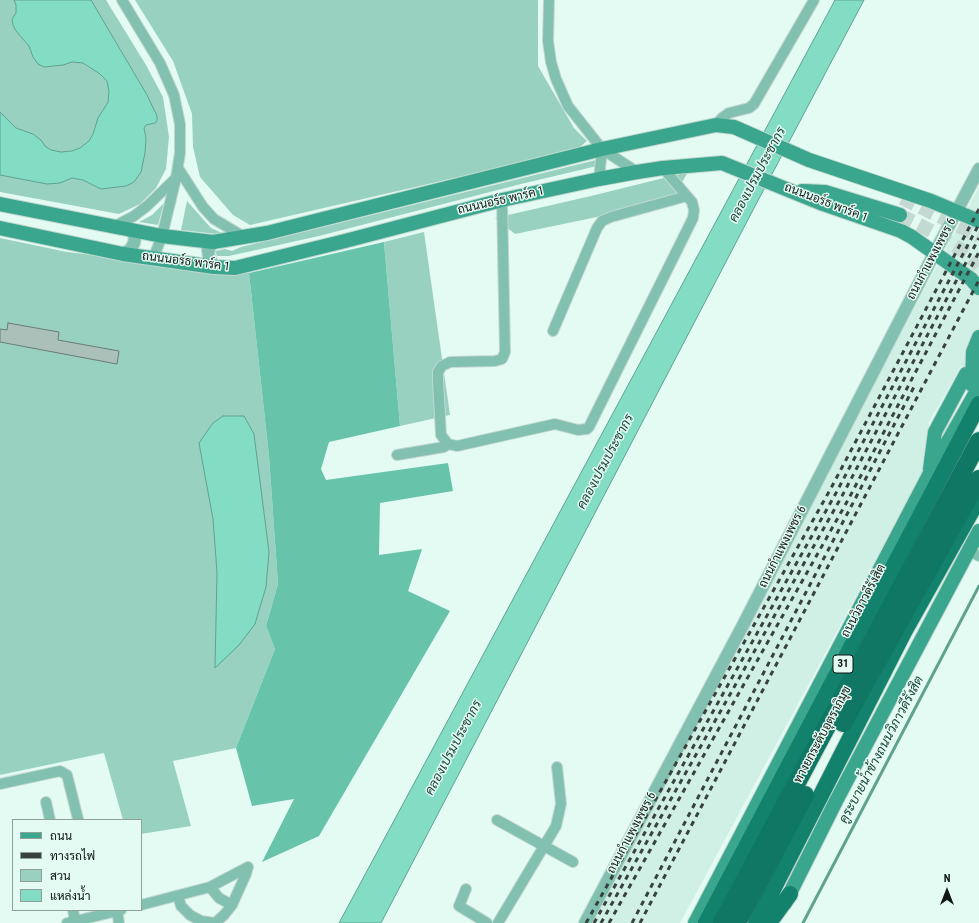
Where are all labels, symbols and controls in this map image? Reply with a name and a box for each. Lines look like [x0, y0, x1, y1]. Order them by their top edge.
water label: คลองเปรมประชากร [726, 125, 790, 225]
street label: ถนนนอร์ธ พาร์ค 1 [782, 180, 870, 226]
street label: ถนนนอร์ธ พาร์ค 1 [456, 184, 546, 218]
street label: ถนนกำแพงเพชร 6 [904, 216, 960, 302]
street label: ถนนนอร์ธ พาร์ค 1 [141, 249, 231, 275]
water label: คลองเปรมประชากร [574, 412, 638, 512]
street label: ถนนกำแพงเพชร 6 [756, 504, 810, 590]
street label: ถนนวิภาวดีรังสิต [839, 562, 889, 640]
road number: 31 [833, 655, 853, 673]
water label: คูระบายน้ำข้างถนนวิภาวดีรังสิต [836, 674, 928, 826]
street label: ทางยกระดับอุตราภิมุข [791, 684, 855, 786]
water label: คลองเปรมประชากร [422, 698, 486, 798]
street label: ถนนกำแพงเพชร 6 [604, 790, 660, 876]
legend [12, 819, 142, 911]
text: ถนน [50, 829, 72, 843]
text: ทางรถไฟ [50, 849, 95, 863]
text: สวน [50, 869, 71, 883]
north arrow [927, 871, 967, 911]
text: N [944, 872, 950, 885]
text: แหล่งน้ำ [50, 889, 90, 903]

